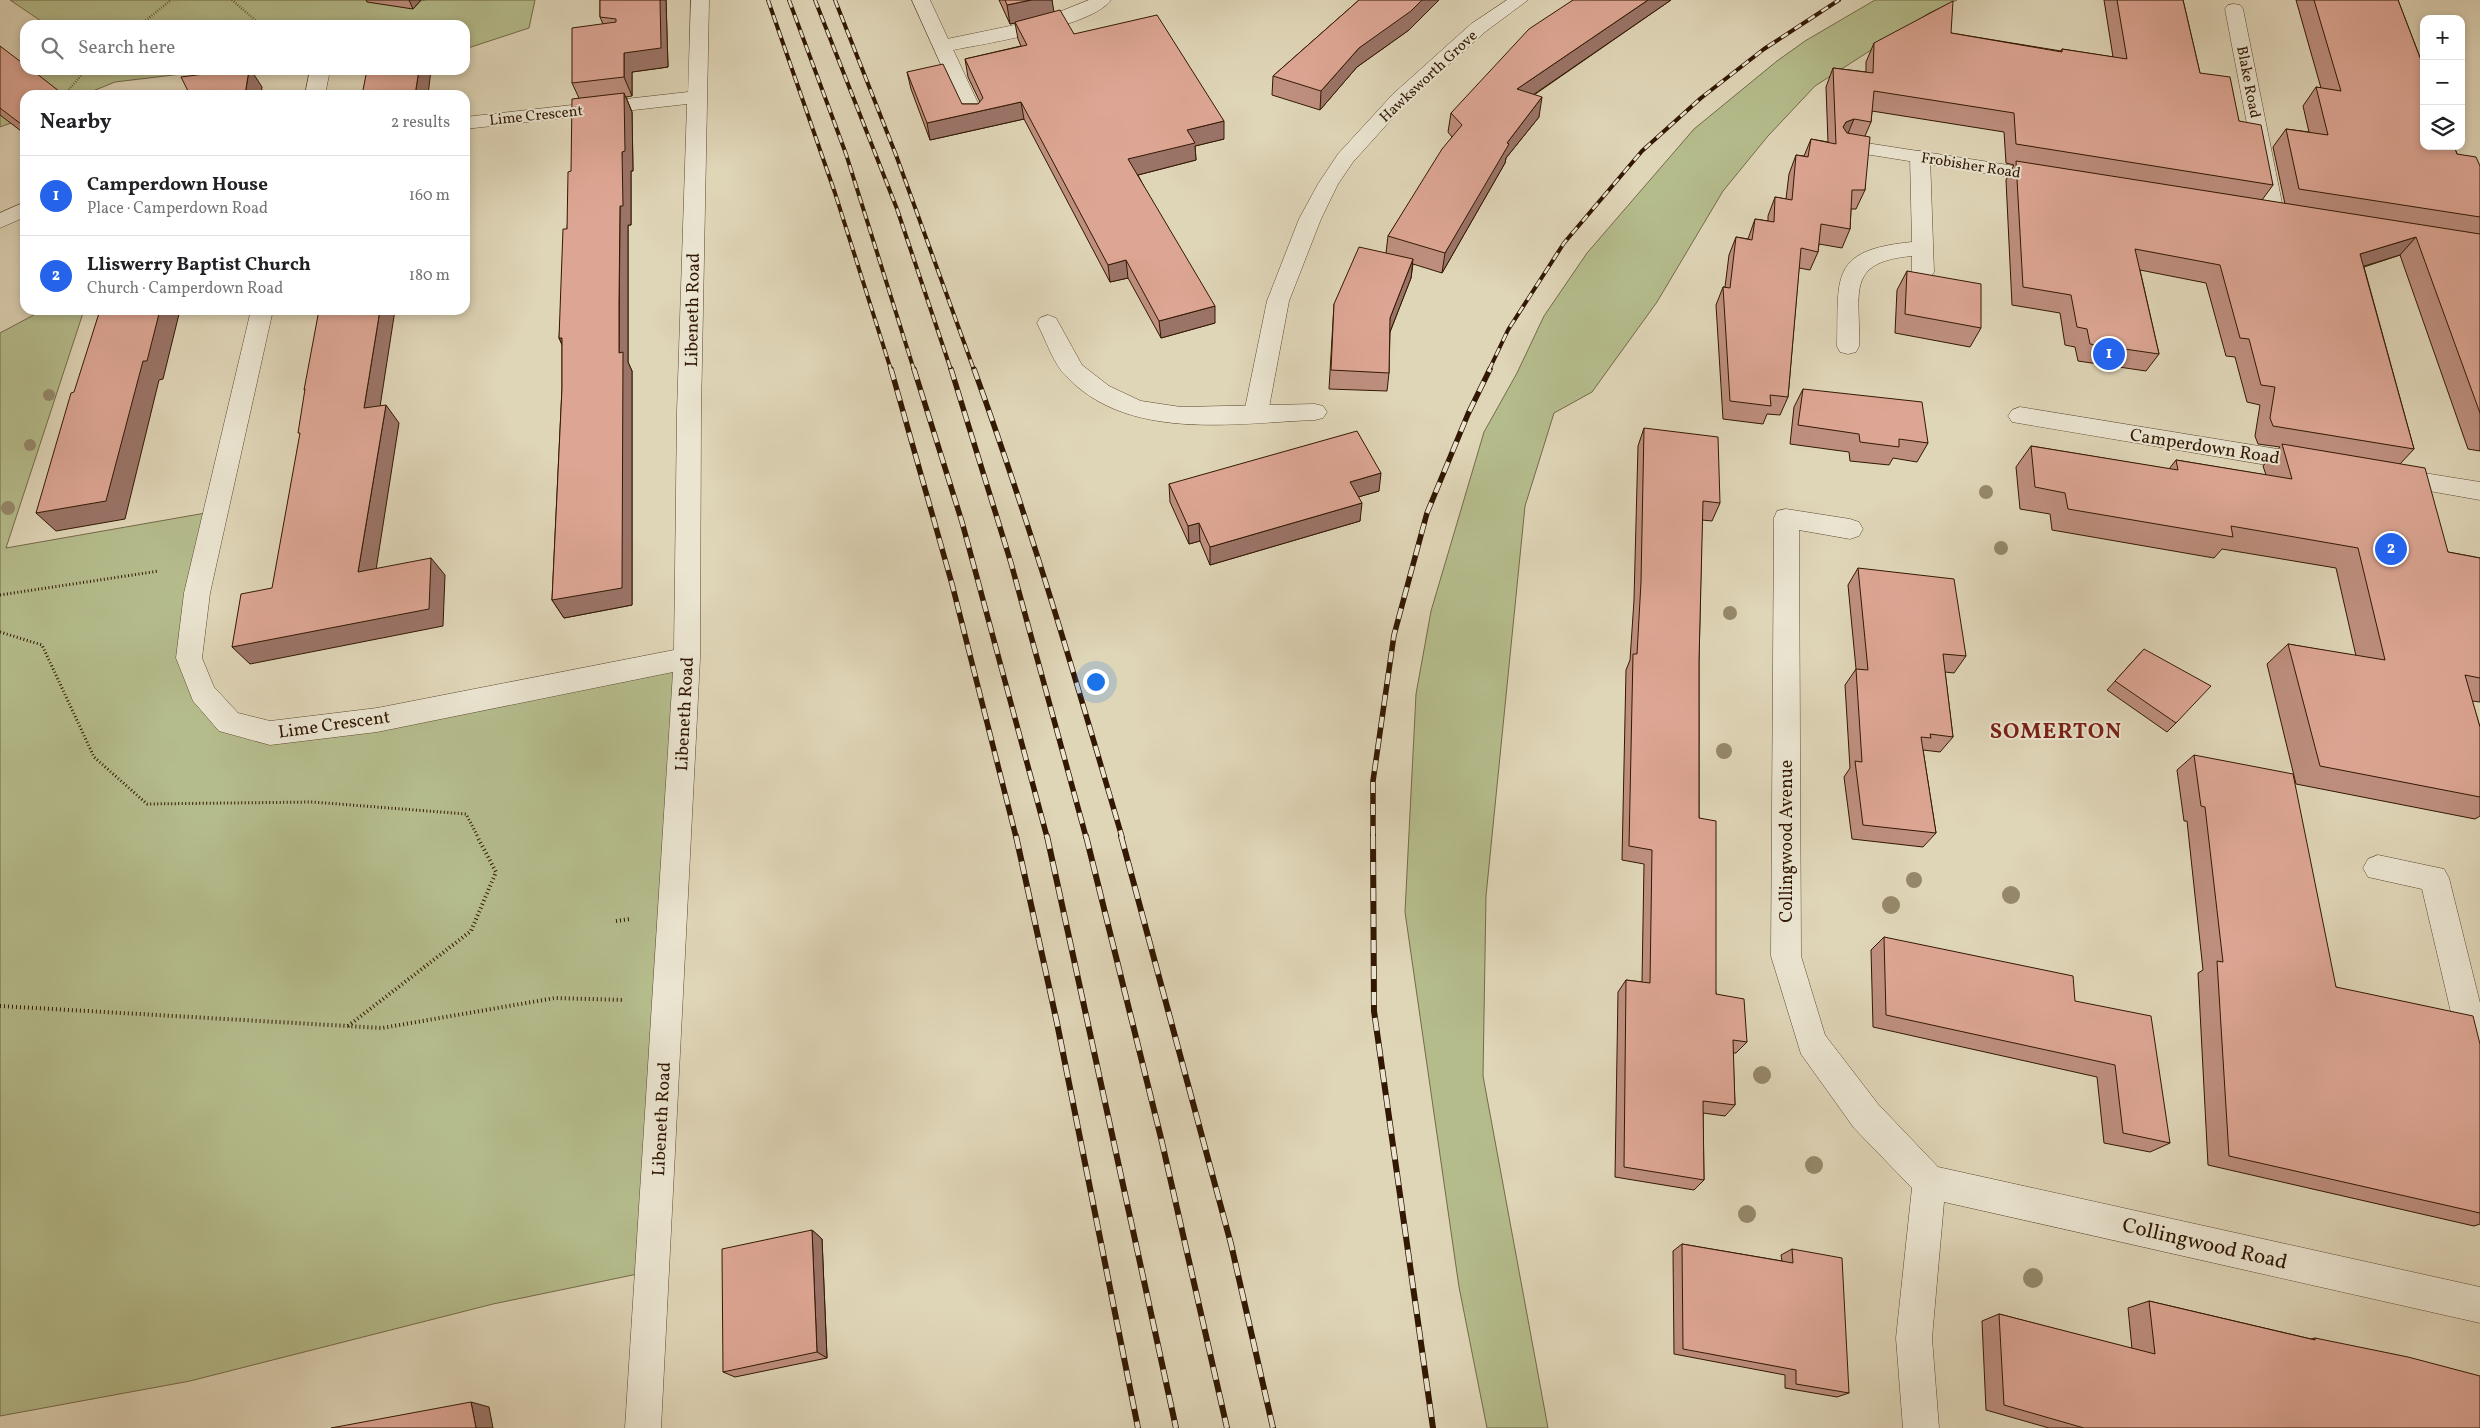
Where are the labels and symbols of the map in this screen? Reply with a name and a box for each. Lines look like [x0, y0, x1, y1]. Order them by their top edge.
street label: Hawksworth Grove [1375, 26, 1483, 128]
street label: Blake Road [2230, 44, 2265, 120]
street label: Lime Crescent [488, 101, 584, 132]
street label: Frobisher Road [1920, 148, 2022, 185]
street label: Libeneth Road [680, 253, 707, 367]
pin: 1 [2093, 335, 2125, 373]
street label: Camperdown Road [2128, 423, 2282, 472]
pin: 2 [2375, 530, 2407, 568]
street label: Libeneth Road [670, 656, 701, 772]
your location [1083, 669, 1109, 695]
street label: Lime Crescent [277, 705, 392, 746]
district label: SOMERTON [1990, 717, 2122, 748]
street label: Collingwood Avenue [1775, 760, 1800, 922]
street label: Libeneth Road [647, 1061, 678, 1177]
street label: Collingwood Road [2119, 1211, 2290, 1278]

